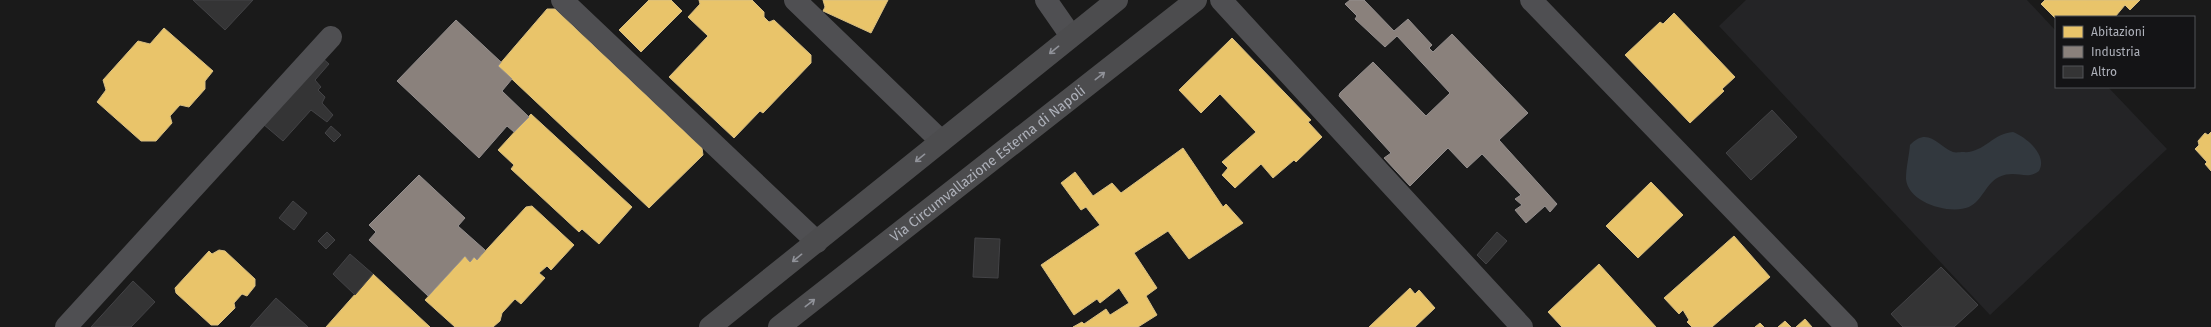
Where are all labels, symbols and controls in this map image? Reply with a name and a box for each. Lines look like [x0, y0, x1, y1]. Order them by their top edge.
legend [2055, 16, 2195, 88]
text: Abitazioni [2091, 25, 2145, 39]
one-way arrow [1048, 45, 1059, 54]
text: Industria [2091, 45, 2140, 59]
text: Altro [2091, 65, 2117, 79]
one-way arrow [1094, 71, 1105, 80]
street label: Via Circumvallazione Esterna di Napoli [887, 82, 1089, 246]
one-way arrow [914, 153, 925, 162]
one-way arrow [792, 253, 803, 262]
one-way arrow [805, 299, 816, 307]

